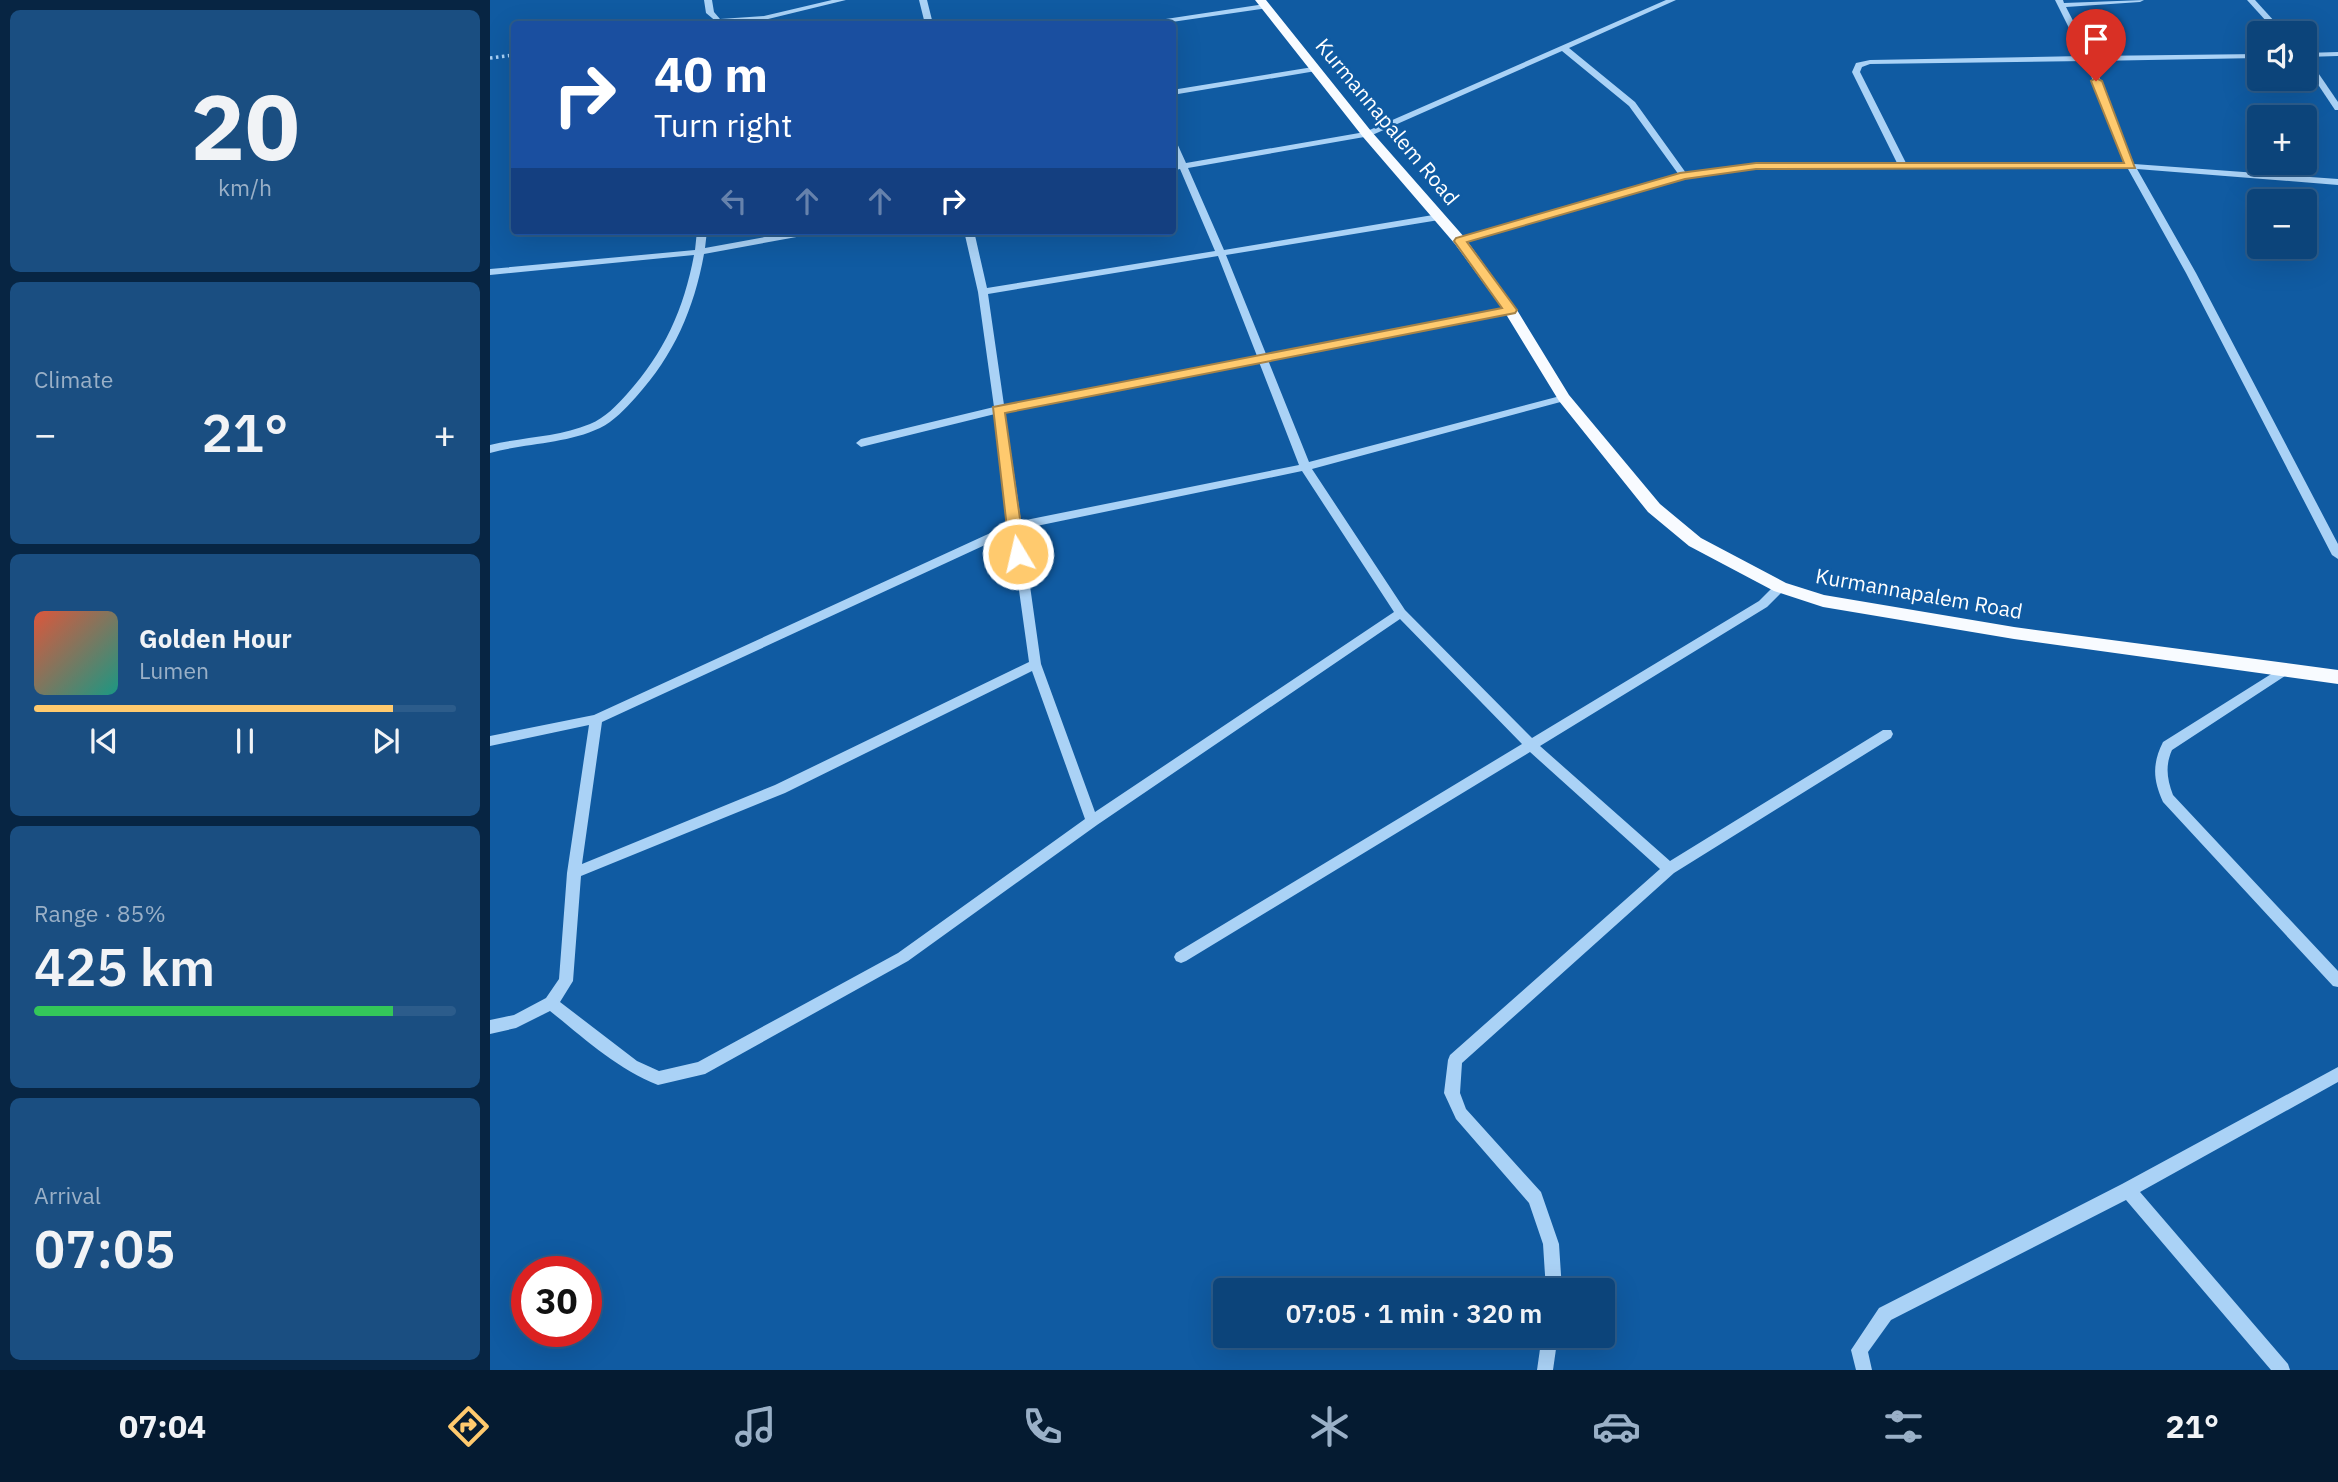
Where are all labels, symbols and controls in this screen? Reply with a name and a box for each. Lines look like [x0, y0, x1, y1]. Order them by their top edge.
pin [2066, 9, 2126, 81]
icon: arrive [2077, 20, 2115, 58]
map controls [2247, 21, 2317, 259]
button: sound [2247, 21, 2317, 91]
street label: Kurmannapalem Road [1310, 32, 1466, 211]
text: 40 m [654, 42, 768, 105]
icon: right [539, 49, 630, 140]
text: 20 [190, 67, 300, 185]
text: Turn right [654, 104, 792, 146]
button: + [2247, 105, 2317, 175]
text: km/h [218, 172, 272, 202]
icon: left [715, 182, 753, 220]
icon: ahead [788, 182, 826, 220]
icon: ahead [861, 182, 899, 220]
icon: right [934, 182, 972, 220]
button: − [2247, 189, 2317, 259]
text: Climate [34, 364, 113, 394]
text: 21° [202, 399, 288, 466]
text: − [34, 409, 57, 458]
text: + [433, 409, 456, 458]
position arrow [981, 517, 1055, 591]
street label: Kurmannapalem Road [1814, 561, 2025, 625]
text: Golden Hour [139, 621, 292, 655]
text: Lumen [139, 655, 209, 685]
icon: previous [85, 722, 123, 760]
icon: pause [226, 722, 264, 760]
icon: next [367, 722, 405, 760]
text: Range · 85% [34, 898, 166, 928]
text: 425 km [34, 933, 215, 1000]
text: Arrival [34, 1180, 101, 1210]
text: 07:05 [34, 1215, 175, 1282]
speed limit sign: 30 [511, 1256, 602, 1347]
text: 07:05 · 1 min · 320 m [1286, 1296, 1542, 1330]
icon: directions [444, 1402, 493, 1451]
icon: music [731, 1402, 780, 1451]
icon: phone [1018, 1402, 1067, 1451]
icon: climate [1305, 1402, 1354, 1451]
icon: car [1592, 1402, 1641, 1451]
icon: filters [1879, 1402, 1928, 1451]
text: 07:04 [119, 1405, 206, 1447]
text: 21° [2166, 1405, 2219, 1447]

